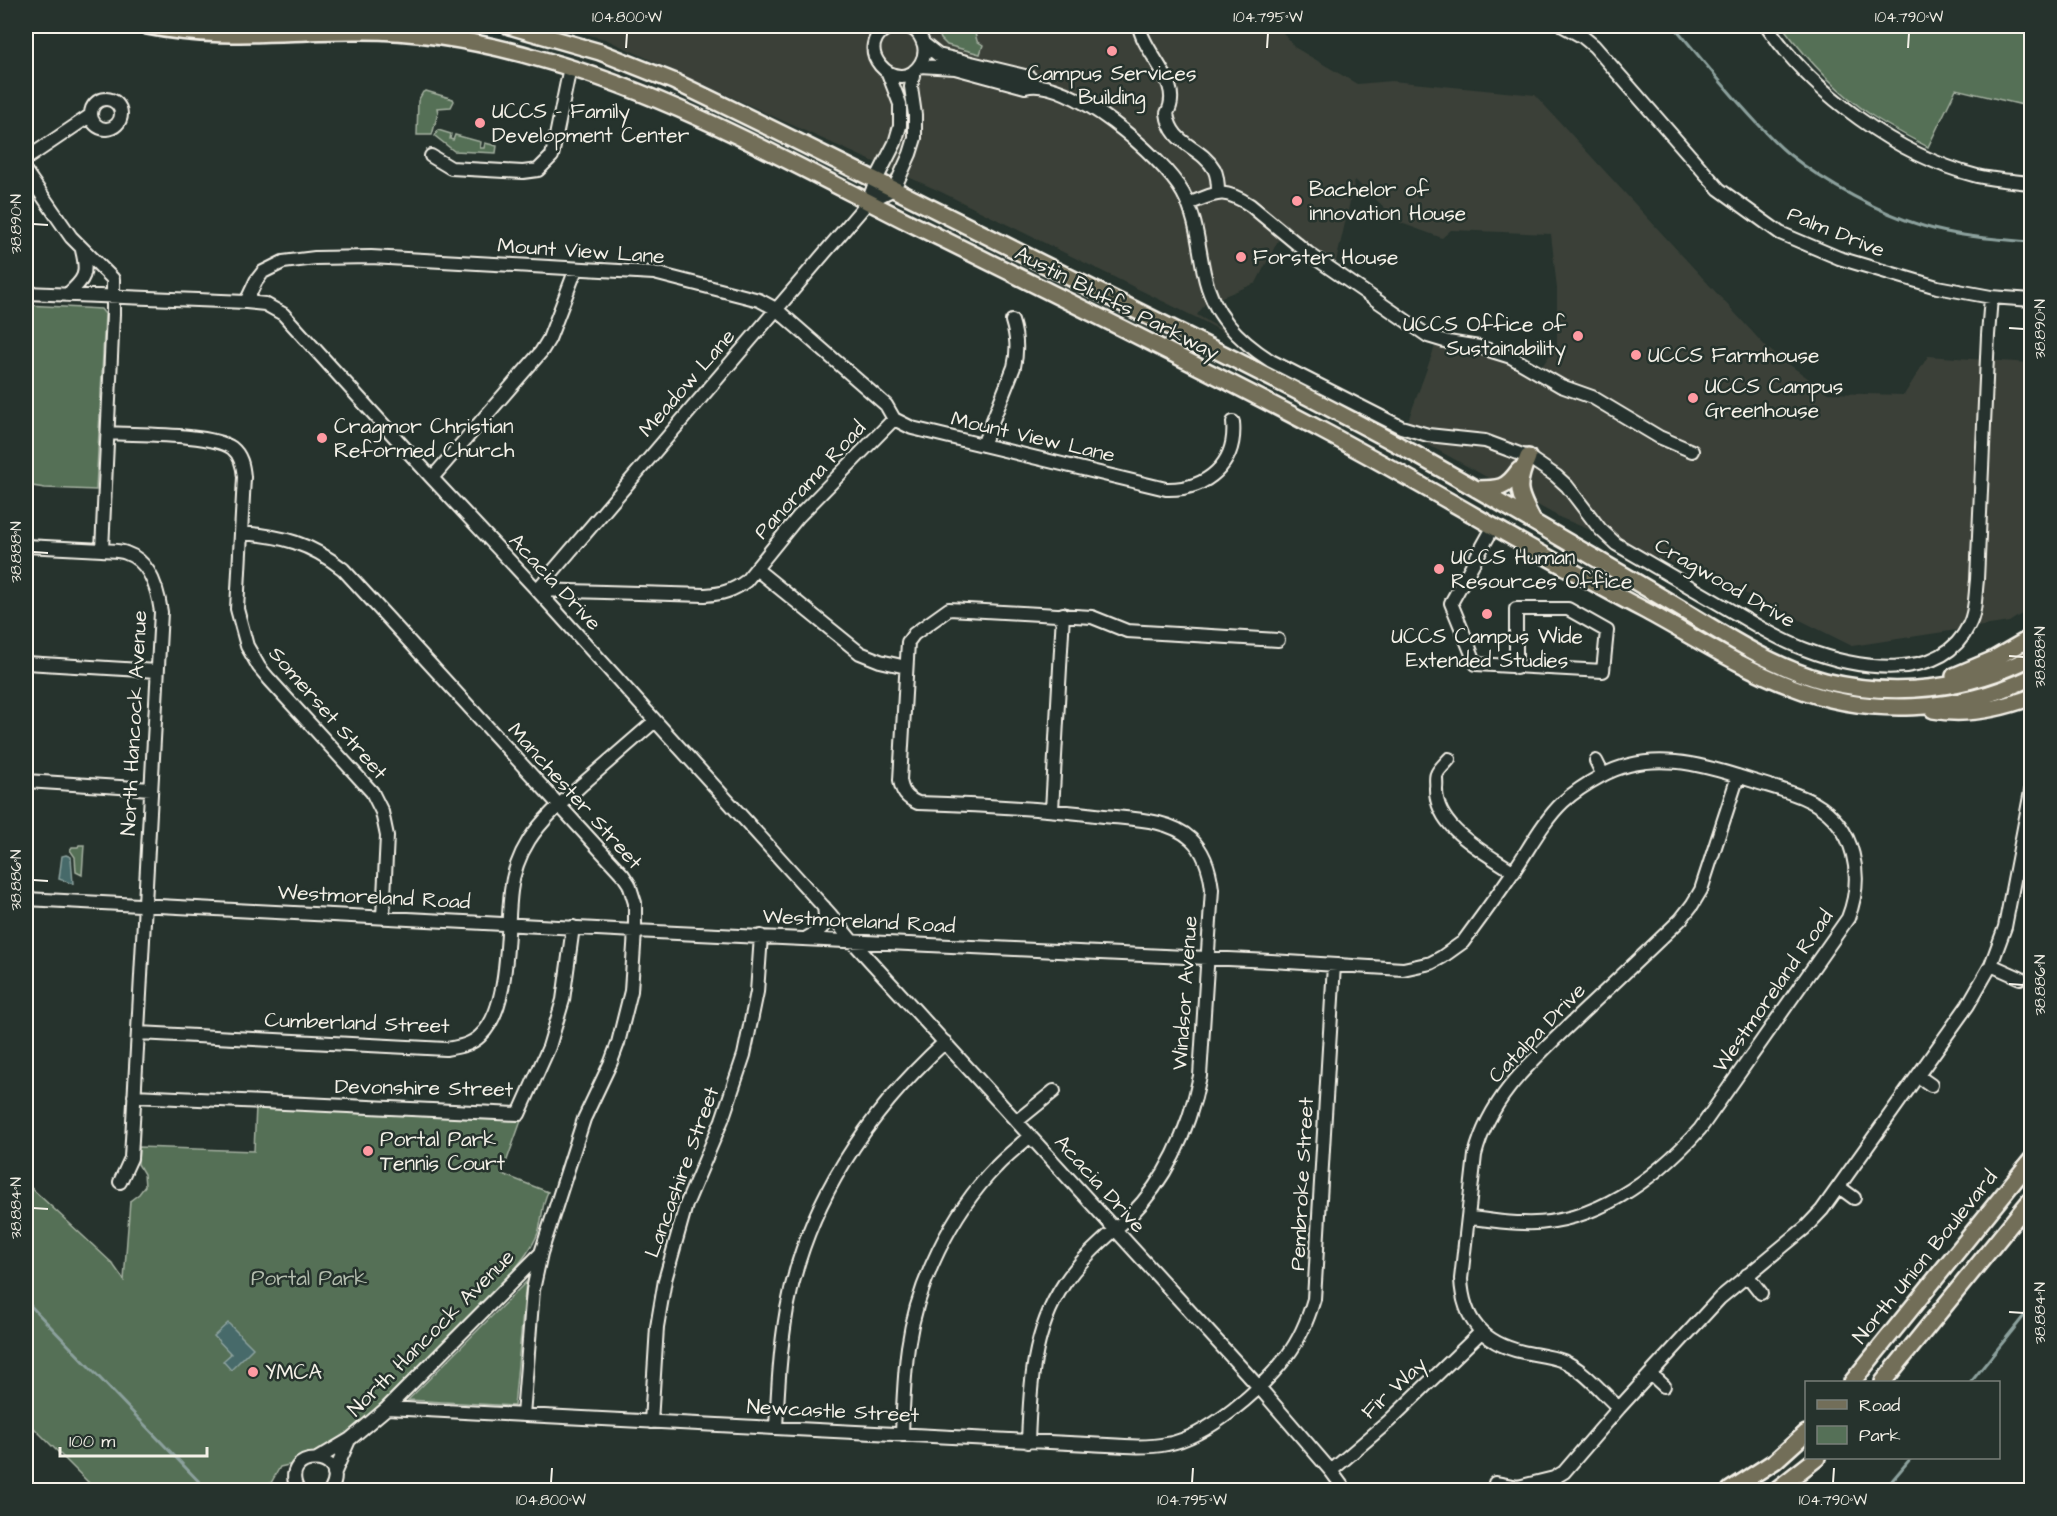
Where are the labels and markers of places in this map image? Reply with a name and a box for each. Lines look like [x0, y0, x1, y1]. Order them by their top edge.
marker: Campus Services Building [1105, 44, 1119, 58]
place label: Campus Services Building [1028, 59, 1196, 114]
place label: UCCS - Family Development Center [492, 97, 690, 151]
marker: UCCS - Family Development Center [473, 116, 487, 130]
place label: Bachelor of innovation House [1309, 175, 1466, 228]
marker: Bachelor of innovation House [1290, 194, 1304, 208]
place label: Forster House [1253, 243, 1398, 272]
marker: Forster House [1234, 250, 1248, 264]
place label: UCCS Office of Sustainability [1403, 310, 1567, 365]
marker: UCCS Office of Sustainability [1571, 329, 1585, 343]
place label: UCCS Farmhouse [1648, 341, 1819, 370]
marker: UCCS Farmhouse [1629, 348, 1643, 362]
place label: UCCS Campus Greenhouse [1705, 372, 1843, 425]
marker: UCCS Campus Greenhouse [1686, 391, 1700, 405]
place label: Cragmor Christian Reformed Church [334, 412, 515, 465]
marker: Cragmor Christian Reformed Church [315, 431, 329, 445]
place label: UCCS Human Resources Office [1451, 543, 1632, 596]
marker: UCCS Human Resources Office [1432, 562, 1446, 576]
marker: UCCS Campus Wide Extended Studies [1480, 607, 1494, 621]
place label: UCCS Campus Wide Extended Studies [1391, 622, 1583, 675]
place label: Portal Park Tennis Court [380, 1125, 506, 1178]
marker: Portal Park Tennis Court [361, 1144, 375, 1158]
place label: YMCA [265, 1358, 322, 1387]
marker: YMCA [246, 1365, 260, 1379]

